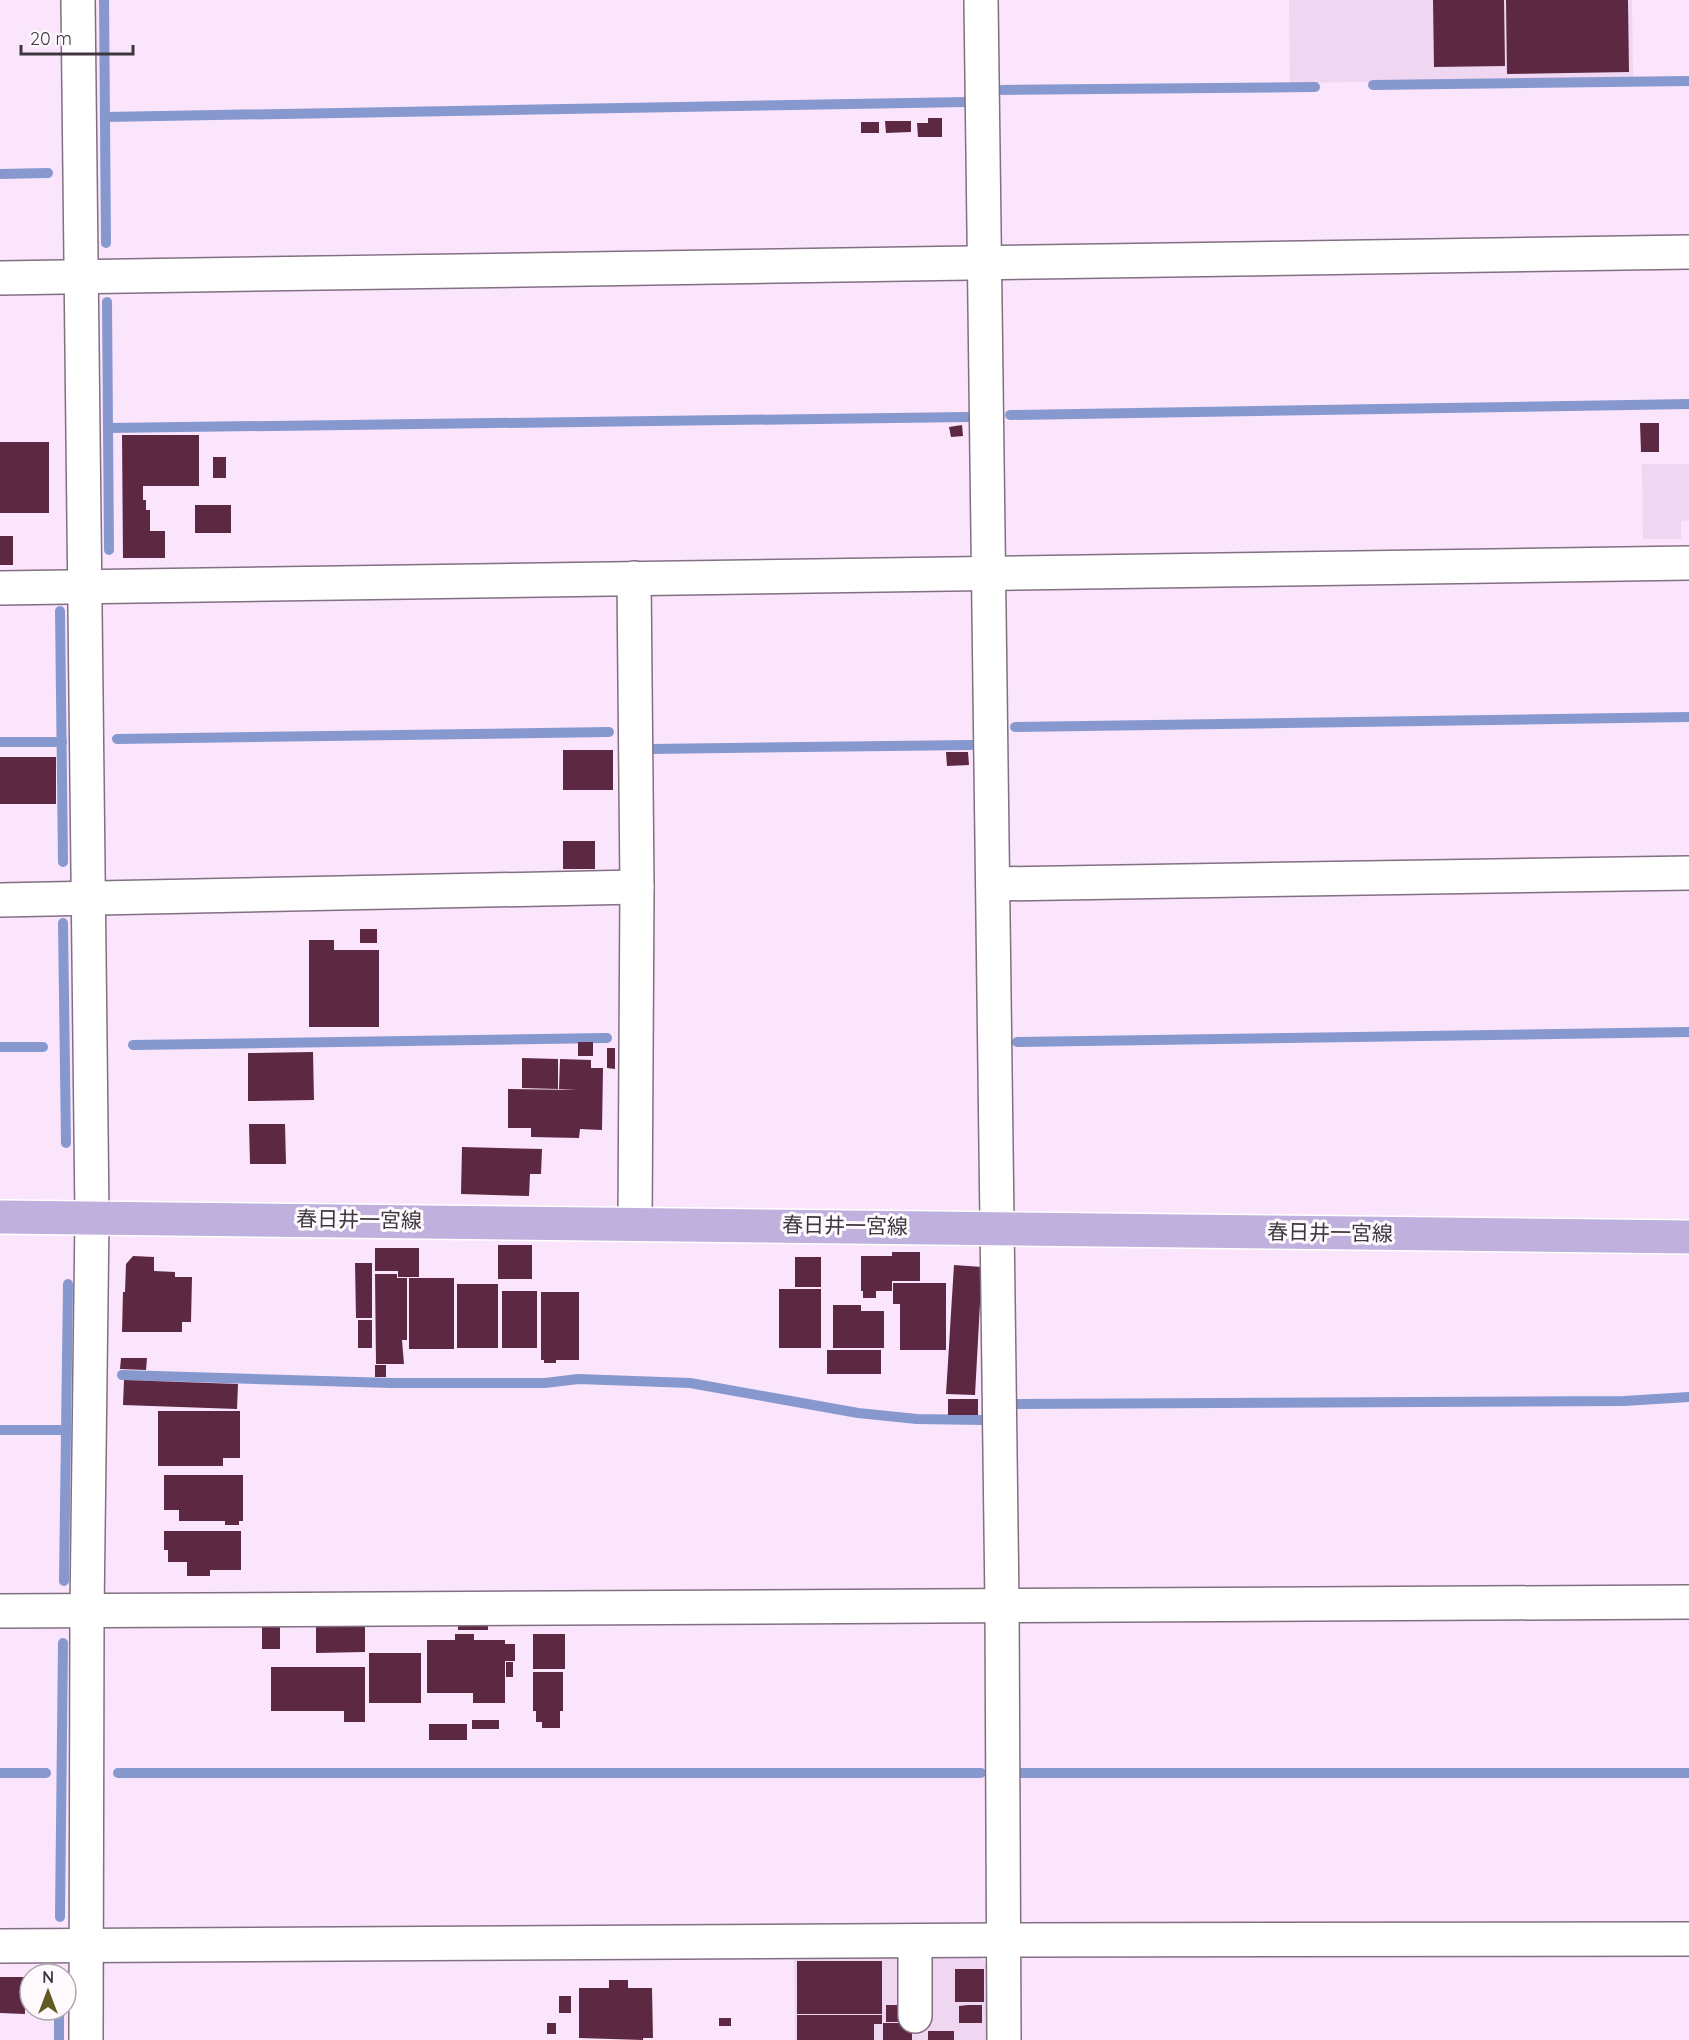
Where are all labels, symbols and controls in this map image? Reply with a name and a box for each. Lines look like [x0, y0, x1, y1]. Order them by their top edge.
scale bar [21, 18, 134, 56]
text: 20 m [30, 27, 72, 50]
street label: 春日井一宮線 [296, 1205, 422, 1233]
street label: 春日井一宮線 [782, 1211, 908, 1239]
street label: 春日井一宮線 [1267, 1218, 1393, 1246]
north arrow [18, 1962, 78, 2022]
text: N [42, 1967, 54, 1987]

